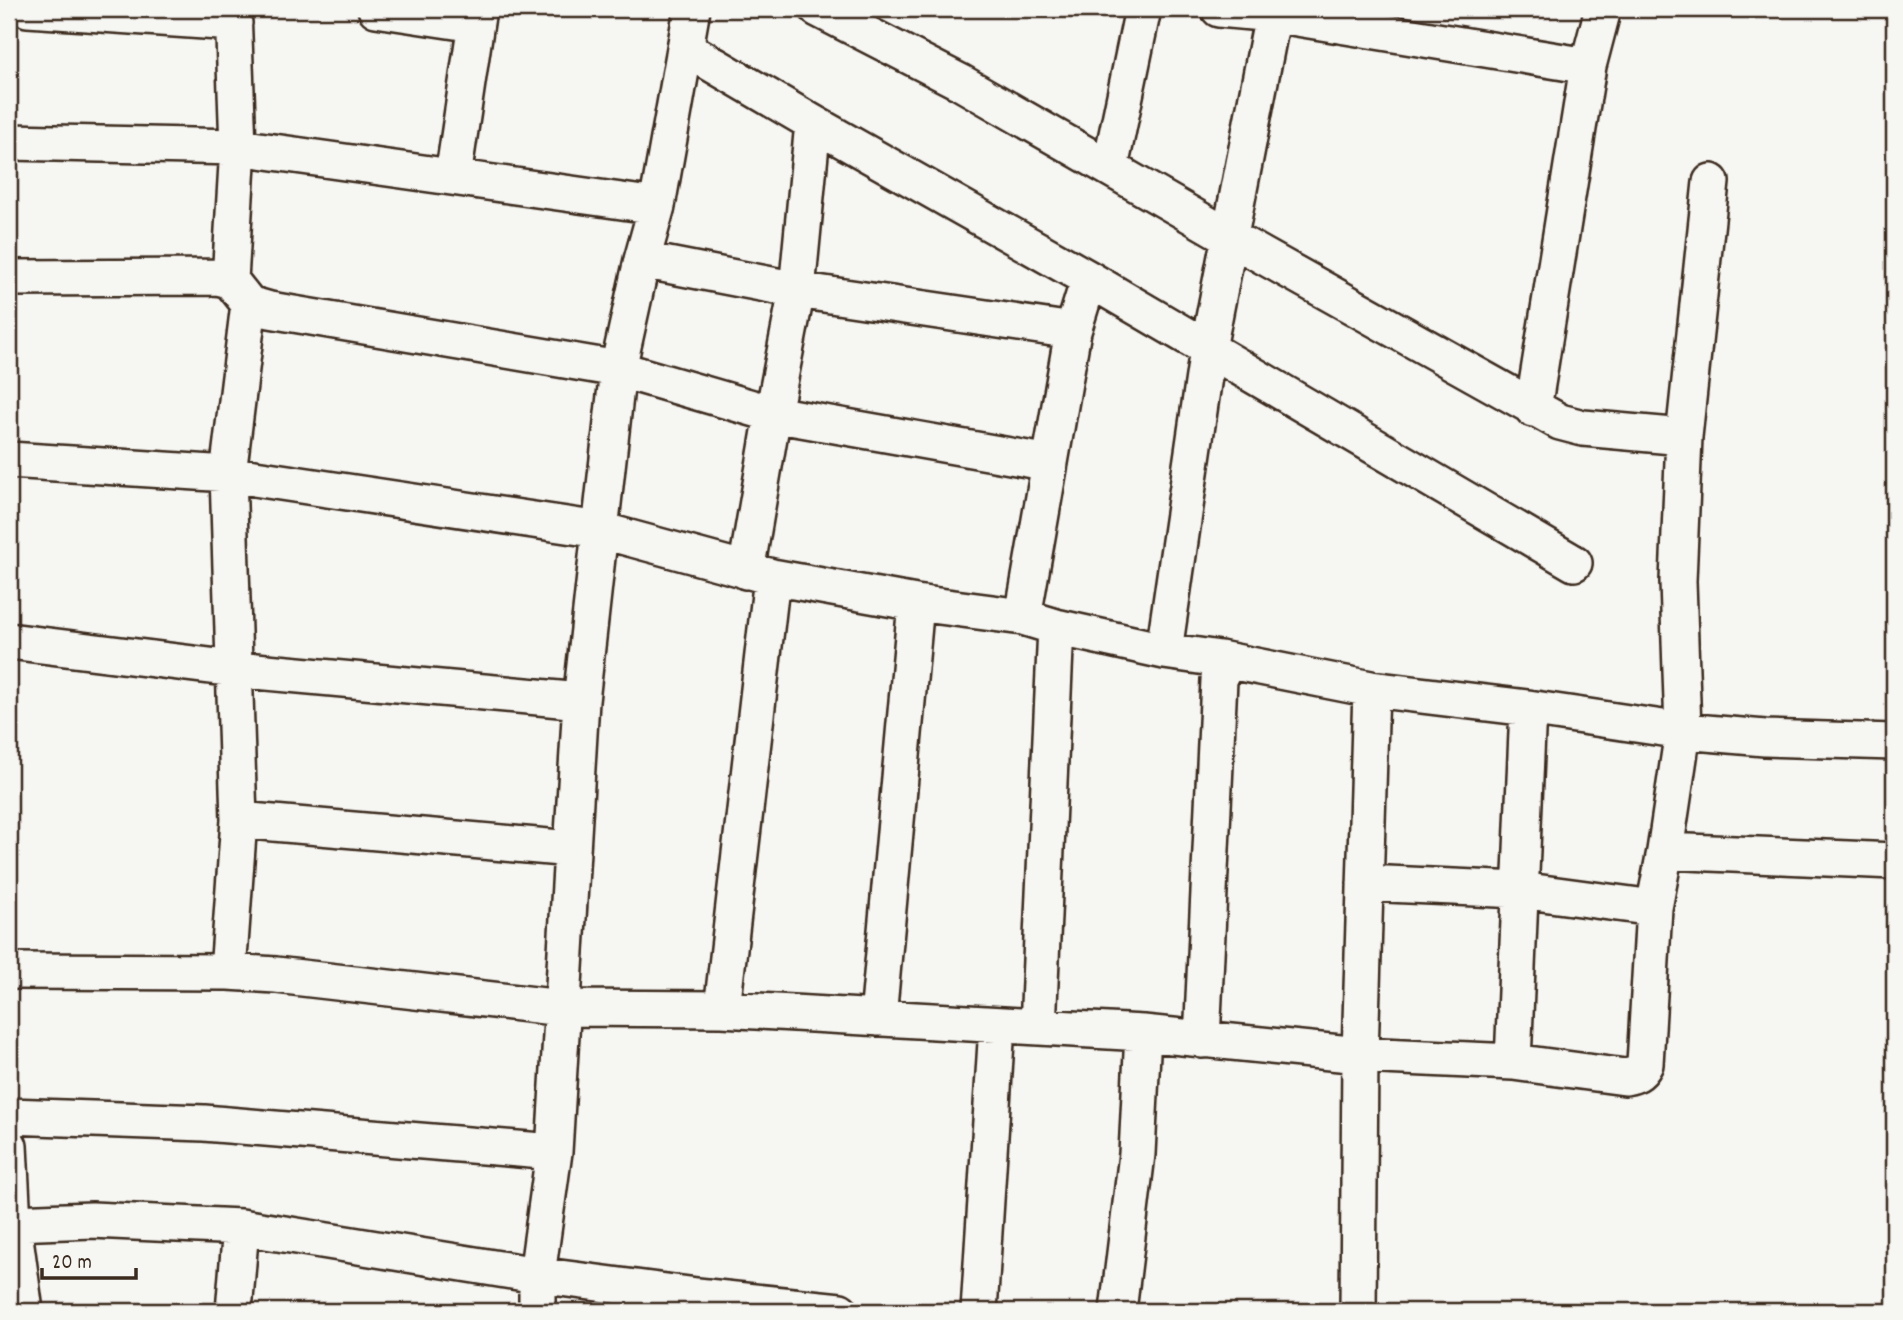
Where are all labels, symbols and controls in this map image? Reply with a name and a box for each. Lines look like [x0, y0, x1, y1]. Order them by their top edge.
scale bar [42, 1236, 136, 1280]
text: 20 m [52, 1249, 92, 1279]

